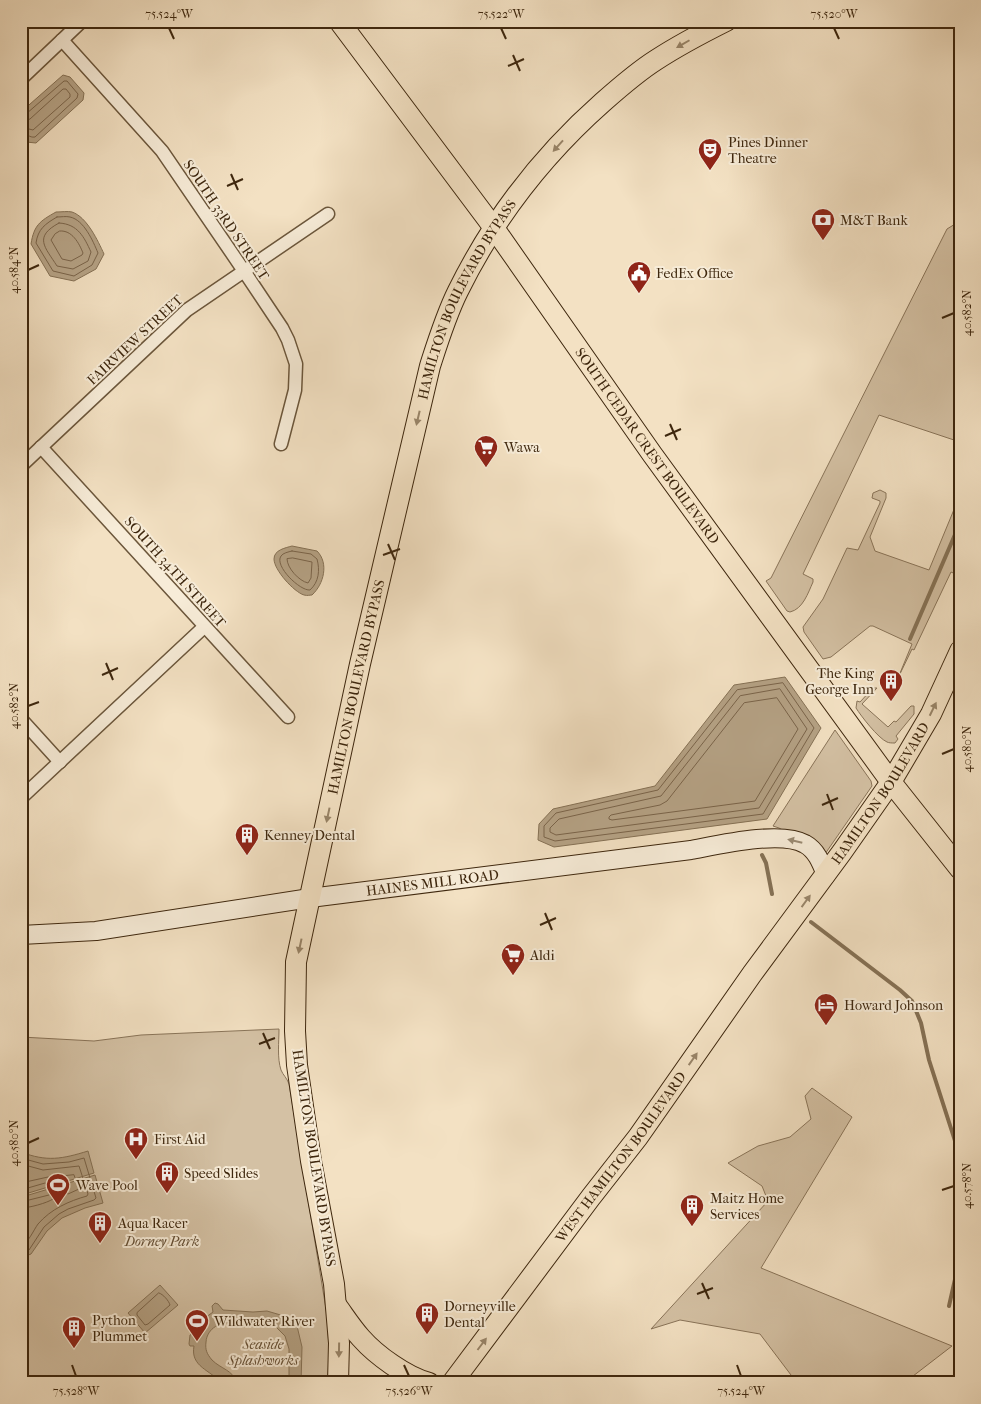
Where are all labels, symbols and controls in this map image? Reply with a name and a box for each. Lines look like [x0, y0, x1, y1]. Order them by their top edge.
text: 75.524°W [145, 7, 194, 21]
text: 75.522°W [478, 7, 525, 21]
text: 75.520°W [811, 7, 859, 21]
one-way arrow [676, 40, 691, 48]
place label: Pines Dinner Theatre [728, 134, 808, 167]
theatre icon: Pines Dinner Theatre [697, 137, 723, 171]
one-way arrow [552, 140, 564, 152]
street label: SOUTH 33RD STREET [180, 157, 273, 284]
street label: HAMILTON BOULEVARD BYPASS [414, 196, 520, 401]
bank icon: M&T Bank [810, 207, 836, 241]
place label: M&T Bank [840, 212, 908, 229]
text: 40.584°N [7, 246, 21, 294]
public building icon: FedEx Office [626, 260, 652, 294]
place label: FedEx Office [656, 265, 733, 282]
text: 40.582°N [960, 290, 974, 336]
street label: FAIRVIEW STREET [84, 291, 187, 389]
street label: SOUTH CEDAR CREST BOULEVARD [572, 344, 723, 548]
one-way arrow [414, 410, 422, 425]
supermarket icon: Wawa [473, 434, 499, 468]
place label: Wawa [503, 439, 540, 456]
street label: SOUTH 34TH STREET [121, 513, 230, 631]
street label: HAMILTON BOULEVARD BYPASS [324, 578, 388, 796]
place label: The King George Inn [805, 665, 875, 698]
building icon: The King George Inn [878, 668, 904, 702]
text: 40.582°N [7, 683, 21, 729]
one-way arrow [929, 702, 937, 716]
street label: HAMILTON BOULEVARD [827, 719, 933, 868]
text: 40.580°N [960, 726, 974, 772]
one-way arrow [323, 807, 331, 823]
building icon: Kenney Dental [234, 822, 260, 856]
place label: Kenney Dental [264, 827, 355, 844]
one-way arrow [787, 837, 802, 845]
street label: HAINES MILL ROAD [365, 866, 500, 899]
one-way arrow [801, 894, 811, 908]
one-way arrow [296, 938, 304, 953]
supermarket icon: Aldi [500, 942, 526, 976]
place label: Aldi [529, 947, 555, 964]
hotel icon: Howard Johnson [813, 992, 839, 1026]
place label: Howard Johnson [844, 997, 943, 1014]
street label: HAMILTON BOULEVARD BYPASS [288, 1048, 340, 1268]
one-way arrow [688, 1052, 698, 1065]
street label: WEST HAMILTON BOULEVARD [551, 1068, 690, 1246]
text: 40.580°N [7, 1120, 21, 1166]
hospital icon: First Aid [123, 1126, 149, 1160]
place label: First Aid [154, 1131, 206, 1148]
building icon: Speed Slides [154, 1160, 180, 1194]
text: 40.578°N [960, 1163, 974, 1209]
place label: Speed Slides [184, 1165, 258, 1182]
sports icon: Wave Pool [45, 1172, 71, 1206]
place label: Wave Pool [75, 1177, 138, 1194]
place label: Maitz Home Services [710, 1190, 784, 1223]
building icon: Maitz Home Services [679, 1193, 705, 1227]
building icon: Aqua Racer [87, 1210, 113, 1244]
place label: Aqua Racer [117, 1215, 188, 1232]
park label: Dorney Park [124, 1233, 199, 1250]
place label: Dorneyville Dental [444, 1298, 516, 1331]
building icon: Dorneyville Dental [414, 1301, 440, 1335]
sports icon: Wildwater River [184, 1308, 210, 1342]
place label: Python Plummet [92, 1312, 147, 1345]
place label: Wildwater River [213, 1313, 314, 1330]
building icon: Python Plummet [61, 1315, 87, 1349]
park label: Seaside Splashworks [227, 1336, 299, 1369]
one-way arrow [477, 1337, 487, 1351]
one-way arrow [335, 1342, 343, 1358]
text: 75.528°W [53, 1384, 100, 1398]
text: 75.526°W [386, 1384, 434, 1398]
text: 75.524°W [717, 1384, 766, 1398]

